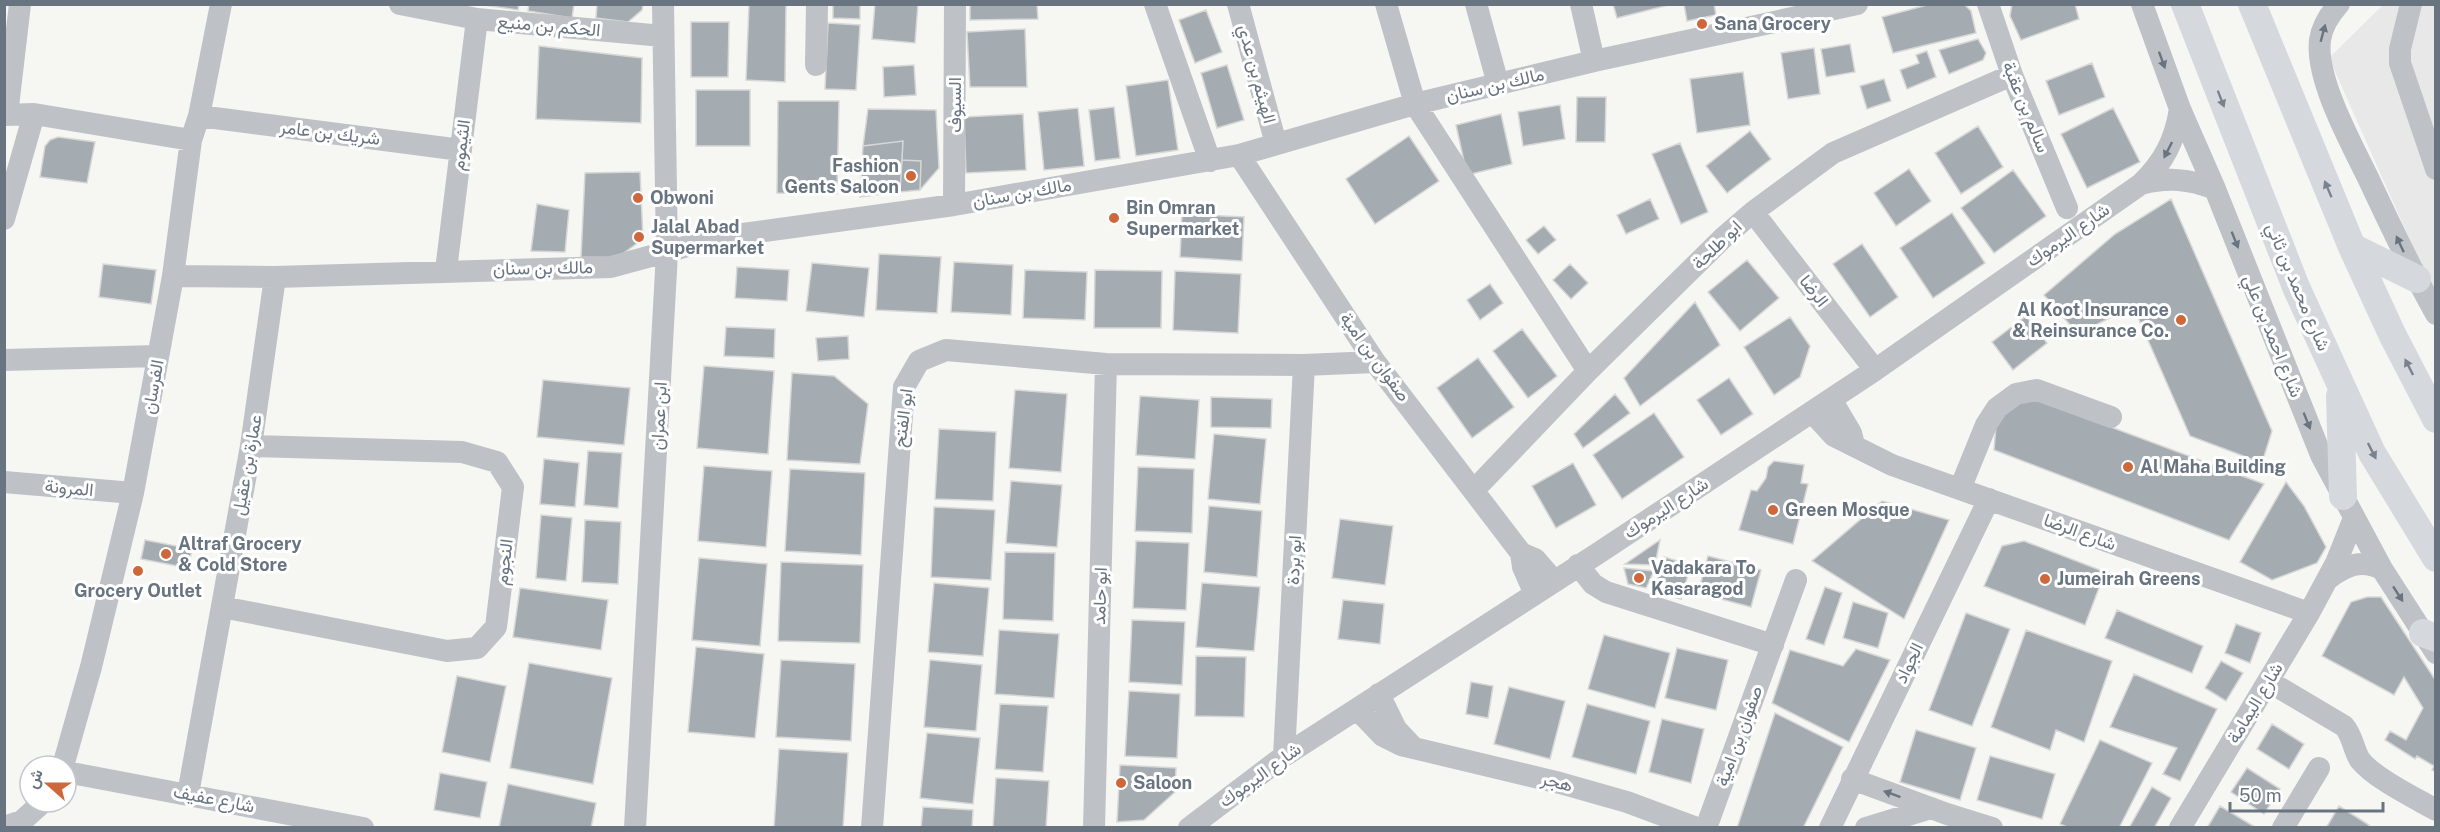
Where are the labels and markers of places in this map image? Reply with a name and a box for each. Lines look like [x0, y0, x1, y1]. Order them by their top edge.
place label: Sana Grocery [1714, 13, 1831, 34]
marker: Sana Grocery [1695, 17, 1709, 31]
place label: Fashion Gents Saloon [784, 155, 899, 197]
marker: Fashion Gents Saloon [904, 169, 918, 183]
place label: Obwoni [650, 187, 714, 208]
marker: Obwoni [631, 191, 645, 205]
place label: Bin Omran Supermarket [1126, 197, 1239, 239]
marker: Bin Omran Supermarket [1107, 211, 1121, 225]
place label: Jalal Abad Supermarket [651, 216, 764, 258]
marker: Jalal Abad Supermarket [632, 230, 646, 244]
place label: Al Koot Insurance & Reinsurance Co. [2012, 299, 2169, 341]
marker: Al Koot Insurance & Reinsurance Co. [2174, 313, 2188, 327]
place label: Al Maha Building [2140, 456, 2286, 477]
marker: Al Maha Building [2121, 460, 2135, 474]
place label: Green Mosque [1785, 499, 1910, 520]
marker: Green Mosque [1766, 503, 1780, 517]
place label: Altraf Grocery & Cold Store [178, 533, 302, 575]
marker: Altraf Grocery & Cold Store [159, 547, 173, 561]
place label: Vadakara To Kasaragod [1651, 557, 1756, 599]
marker: Grocery Outlet [131, 564, 145, 578]
place label: Jumeirah Greens [2057, 568, 2200, 589]
marker: Vadakara To Kasaragod [1632, 571, 1646, 585]
marker: Jumeirah Greens [2038, 572, 2052, 586]
place label: Grocery Outlet [74, 580, 202, 601]
place label: Saloon [1133, 772, 1192, 793]
marker: Saloon [1114, 776, 1128, 790]

